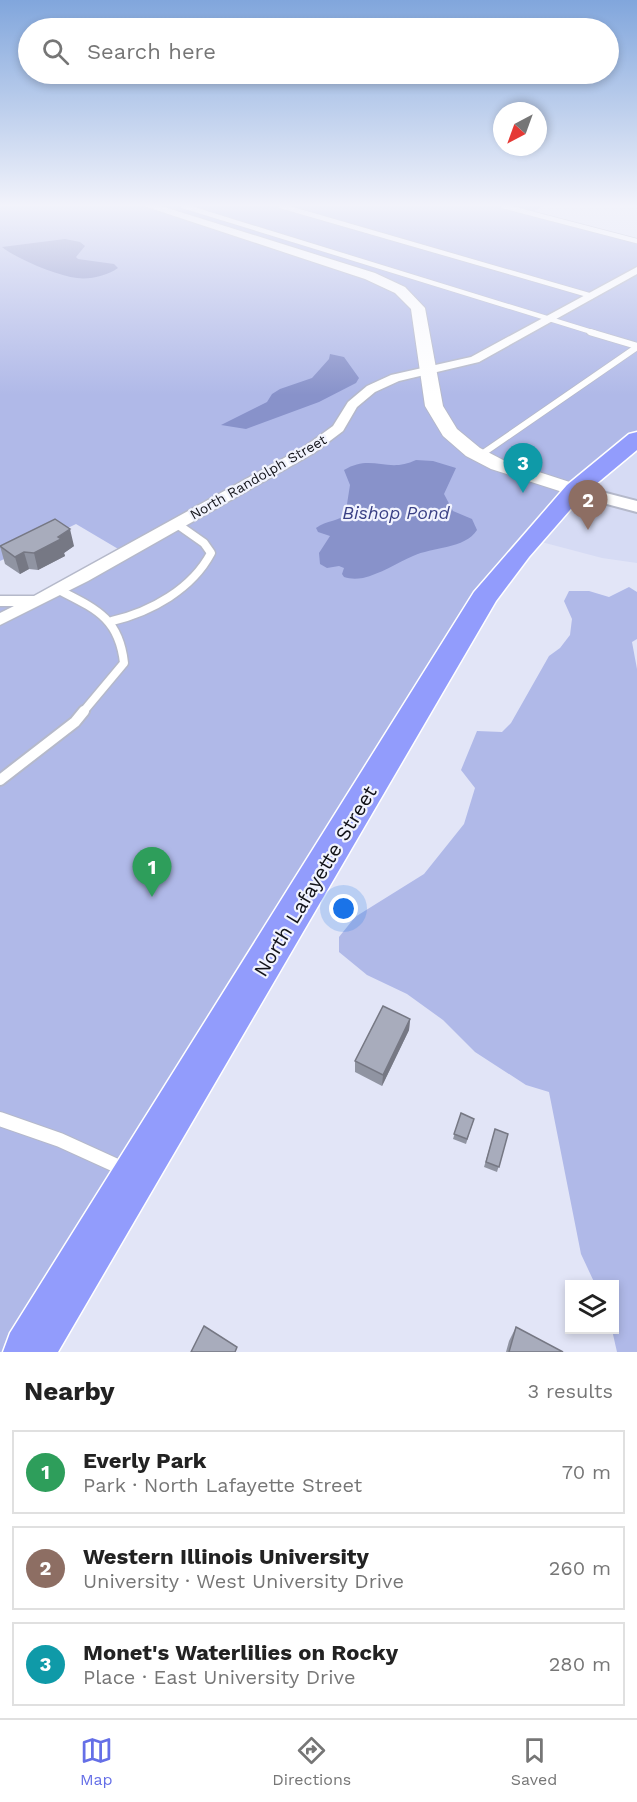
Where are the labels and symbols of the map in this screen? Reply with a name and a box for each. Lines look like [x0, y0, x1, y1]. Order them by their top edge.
north arrow [493, 102, 547, 156]
street label: North Randolph Street [187, 431, 329, 523]
pin: 3 [504, 444, 542, 493]
pin: 2 [568, 480, 608, 530]
water label: Bishop Pond [342, 502, 451, 523]
street label: North Lafayette Street [248, 781, 382, 981]
pin: 1 [132, 848, 172, 897]
your location [329, 894, 358, 923]

